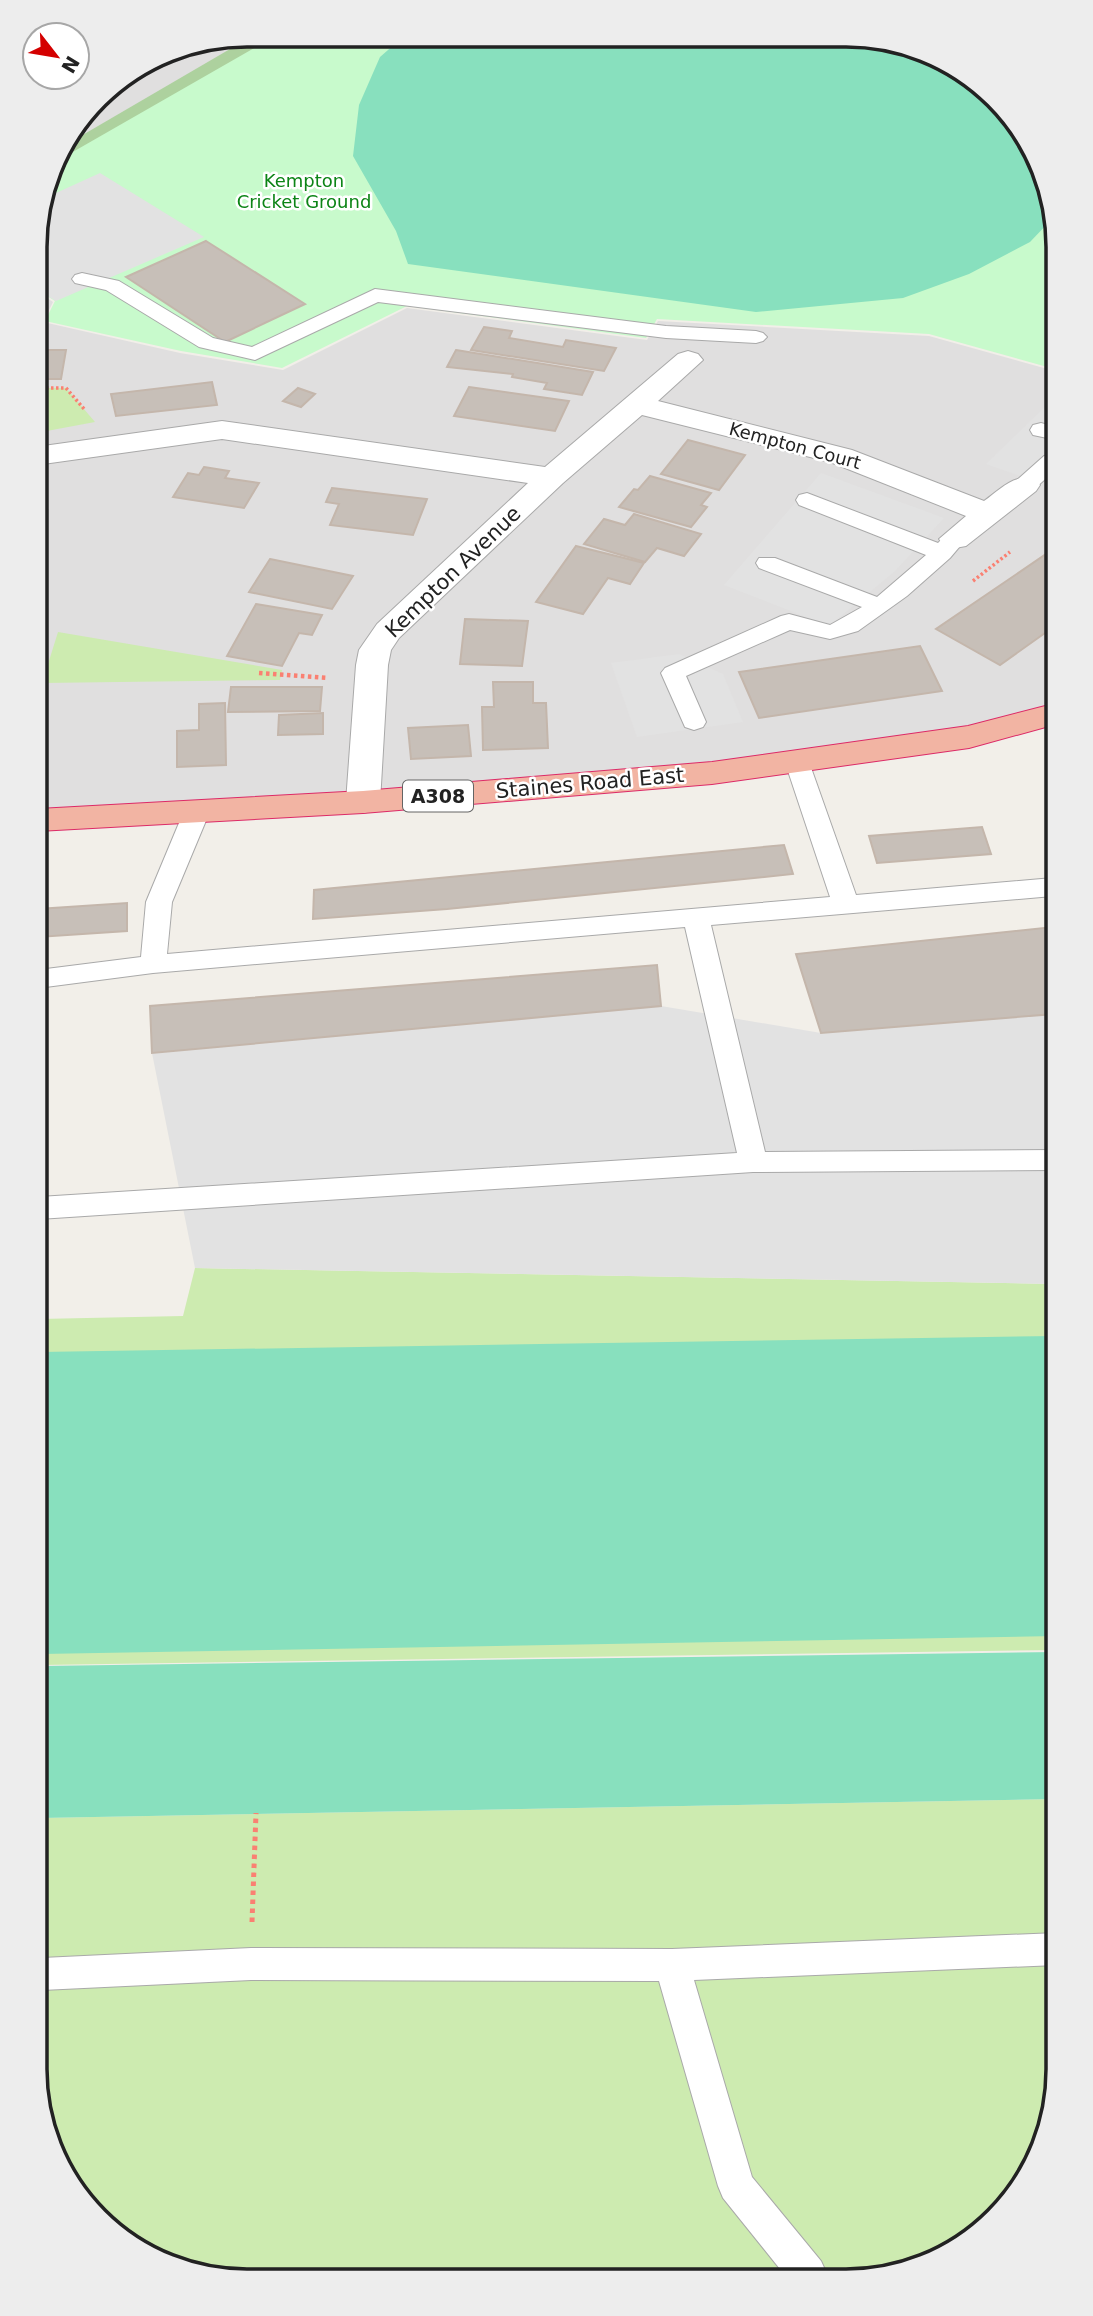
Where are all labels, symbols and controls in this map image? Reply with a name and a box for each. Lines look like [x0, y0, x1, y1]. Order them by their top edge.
north arrow [21, 21, 91, 91]
text: N [57, 52, 84, 77]
park label: Kempton Cricket Ground [237, 170, 371, 212]
street label: Kempton Court [727, 418, 863, 473]
street label: Kempton Avenue [380, 501, 526, 643]
street label: Staines Road East [495, 763, 685, 803]
road number: A308 [403, 780, 473, 811]

